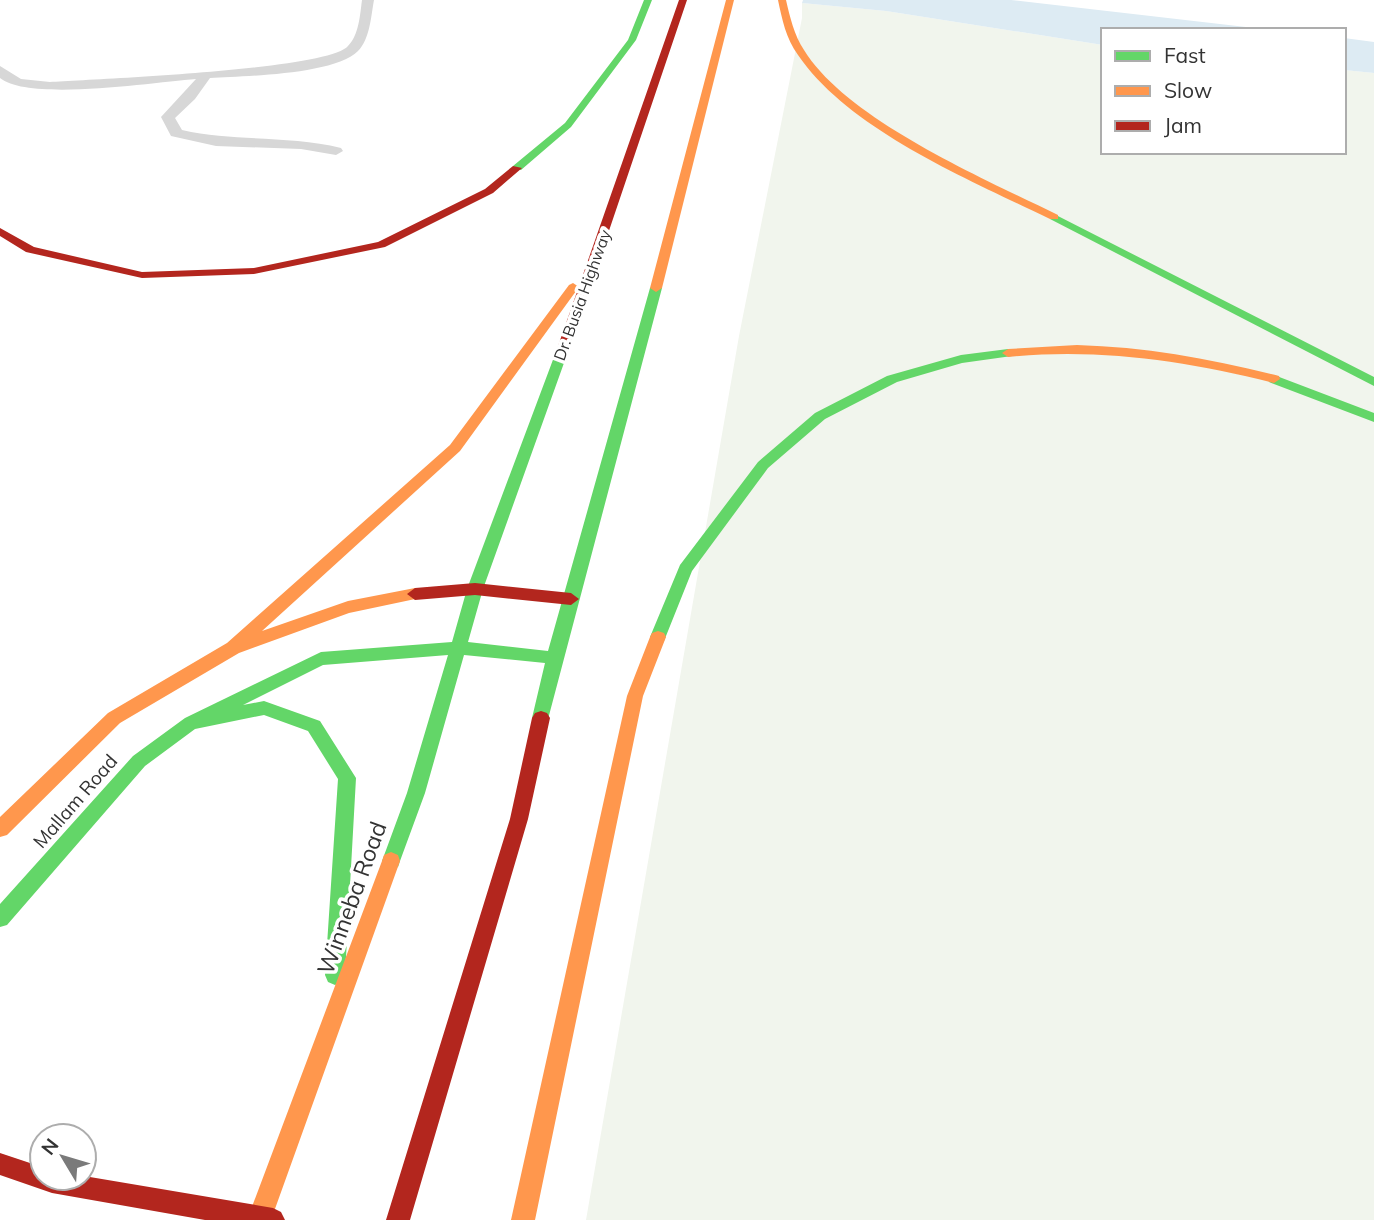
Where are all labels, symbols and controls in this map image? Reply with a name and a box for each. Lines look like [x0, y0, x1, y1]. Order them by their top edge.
legend [1101, 28, 1346, 154]
text: Fast [1164, 42, 1206, 68]
text: Slow [1164, 77, 1212, 103]
text: Jam [1164, 112, 1202, 138]
street label: Dr. Busia Highway [549, 226, 615, 363]
street label: Mallam Road [28, 749, 122, 853]
street label: Winneba Road [310, 817, 393, 978]
north arrow [28, 1122, 98, 1192]
text: N [36, 1133, 63, 1160]

